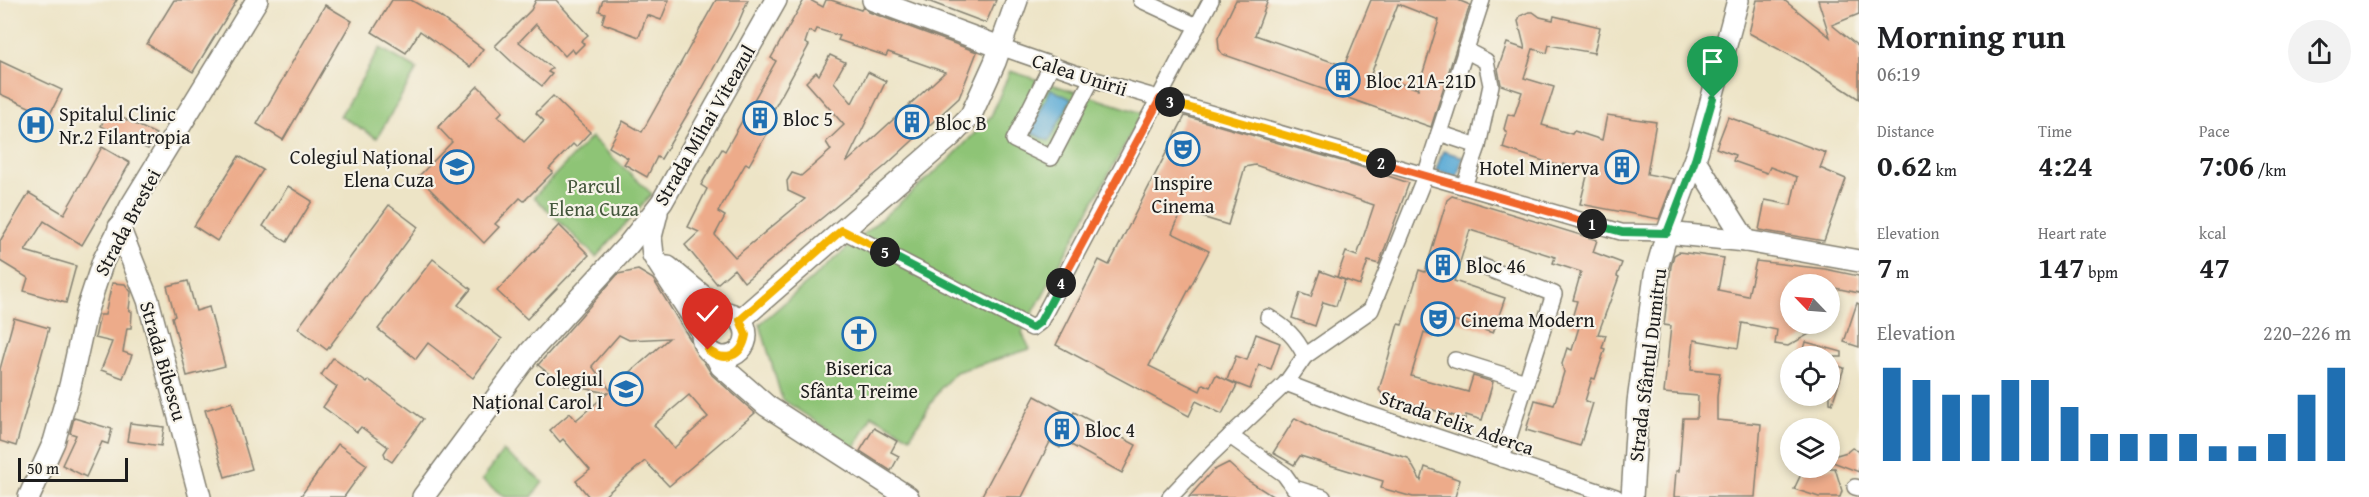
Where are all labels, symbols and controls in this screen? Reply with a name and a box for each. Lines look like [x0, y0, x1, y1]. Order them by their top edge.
text: Morning run [1877, 12, 2066, 60]
button: share [2288, 20, 2351, 83]
pin [1687, 36, 1738, 98]
street label: Strada Mihai Viteazul [646, 39, 762, 211]
street label: Calea Unirii [1029, 45, 1132, 103]
icon: arrive [1696, 45, 1729, 78]
text: 06:19 [1877, 59, 1920, 88]
building icon: Bloc 21A-21D [1325, 62, 1361, 98]
place label: Bloc 21A-21D [1366, 66, 1476, 95]
pin: 3 [1155, 87, 1185, 117]
text: 3 [1166, 90, 1174, 114]
place label: Spitalul Clinic Nr.2 Filantropia [59, 99, 191, 151]
building icon: Bloc 5 [742, 100, 778, 136]
place label: Bloc 5 [783, 104, 833, 133]
building icon: Bloc B [894, 104, 930, 140]
hospital icon: Spitalul Clinic Nr.2 Filantropia [18, 107, 54, 143]
place label: Bloc B [935, 108, 987, 137]
text: Distance [1877, 119, 1934, 143]
text: Time [2038, 119, 2072, 143]
text: Pace [2199, 119, 2230, 143]
theatre icon: Inspire Cinema [1165, 131, 1201, 167]
place label: Colegiul Național Elena Cuza [290, 142, 435, 194]
text: 0.62 [1877, 143, 1932, 187]
text: 4:24 [2038, 143, 2093, 187]
text: 7:06 [2199, 143, 2254, 187]
pin: 2 [1366, 148, 1396, 178]
school or university icon: Colegiul Național Elena Cuza [439, 149, 475, 185]
building icon: Hotel Minerva [1604, 149, 1640, 185]
text: 2 [1377, 151, 1385, 175]
place label: Hotel Minerva [1479, 153, 1600, 182]
text: km [1932, 158, 1957, 182]
text: /km [2254, 158, 2286, 182]
street label: Strada Brestei [87, 163, 168, 281]
place label: Inspire Cinema [1152, 168, 1215, 220]
park label: Parcul Elena Cuza [549, 171, 640, 223]
pin: 1 [1577, 209, 1607, 239]
text: 1 [1588, 212, 1596, 236]
text: Elevation [1877, 221, 1940, 245]
text: Heart rate [2038, 221, 2107, 245]
text: kcal [2199, 221, 2226, 245]
pin: 5 [870, 237, 900, 267]
text: 5 [881, 240, 889, 264]
text: 7 [1877, 245, 1893, 289]
text: 147 [2038, 245, 2085, 289]
text: 47 [2199, 245, 2230, 289]
building icon: Bloc 46 [1425, 247, 1461, 283]
place label: Bloc 46 [1466, 251, 1526, 280]
text: m [1893, 260, 1909, 284]
text: bpm [2085, 260, 2118, 284]
street label: Strada Sfântul Dumitru [1621, 266, 1673, 463]
pin: 4 [1046, 268, 1076, 298]
text: 4 [1057, 271, 1065, 295]
north arrow [1780, 274, 1840, 334]
map controls [1780, 274, 1840, 478]
pin [682, 288, 733, 350]
icon: check [691, 297, 724, 330]
street label: Strada Bibescu [133, 298, 195, 424]
theatre icon: Cinema Modern [1420, 301, 1456, 337]
place label: Cinema Modern [1461, 305, 1594, 334]
church icon: Biserica Sfânta Treime [841, 316, 877, 352]
text: Elevation [1877, 318, 1955, 347]
text: 220–226 m [2263, 318, 2351, 347]
button: locate [1780, 346, 1840, 406]
place label: Biserica Sfânta Treime [800, 353, 918, 405]
place label: Colegiul Național Carol I [472, 364, 603, 416]
school or university icon: Colegiul Național Carol I [608, 371, 644, 407]
street label: Strada Felix Aderca [1376, 382, 1539, 462]
building icon: Bloc 4 [1044, 411, 1080, 447]
place label: Bloc 4 [1085, 415, 1135, 444]
button: layers [1780, 418, 1840, 478]
scale bar [18, 455, 128, 482]
text: 50 m [27, 456, 59, 480]

